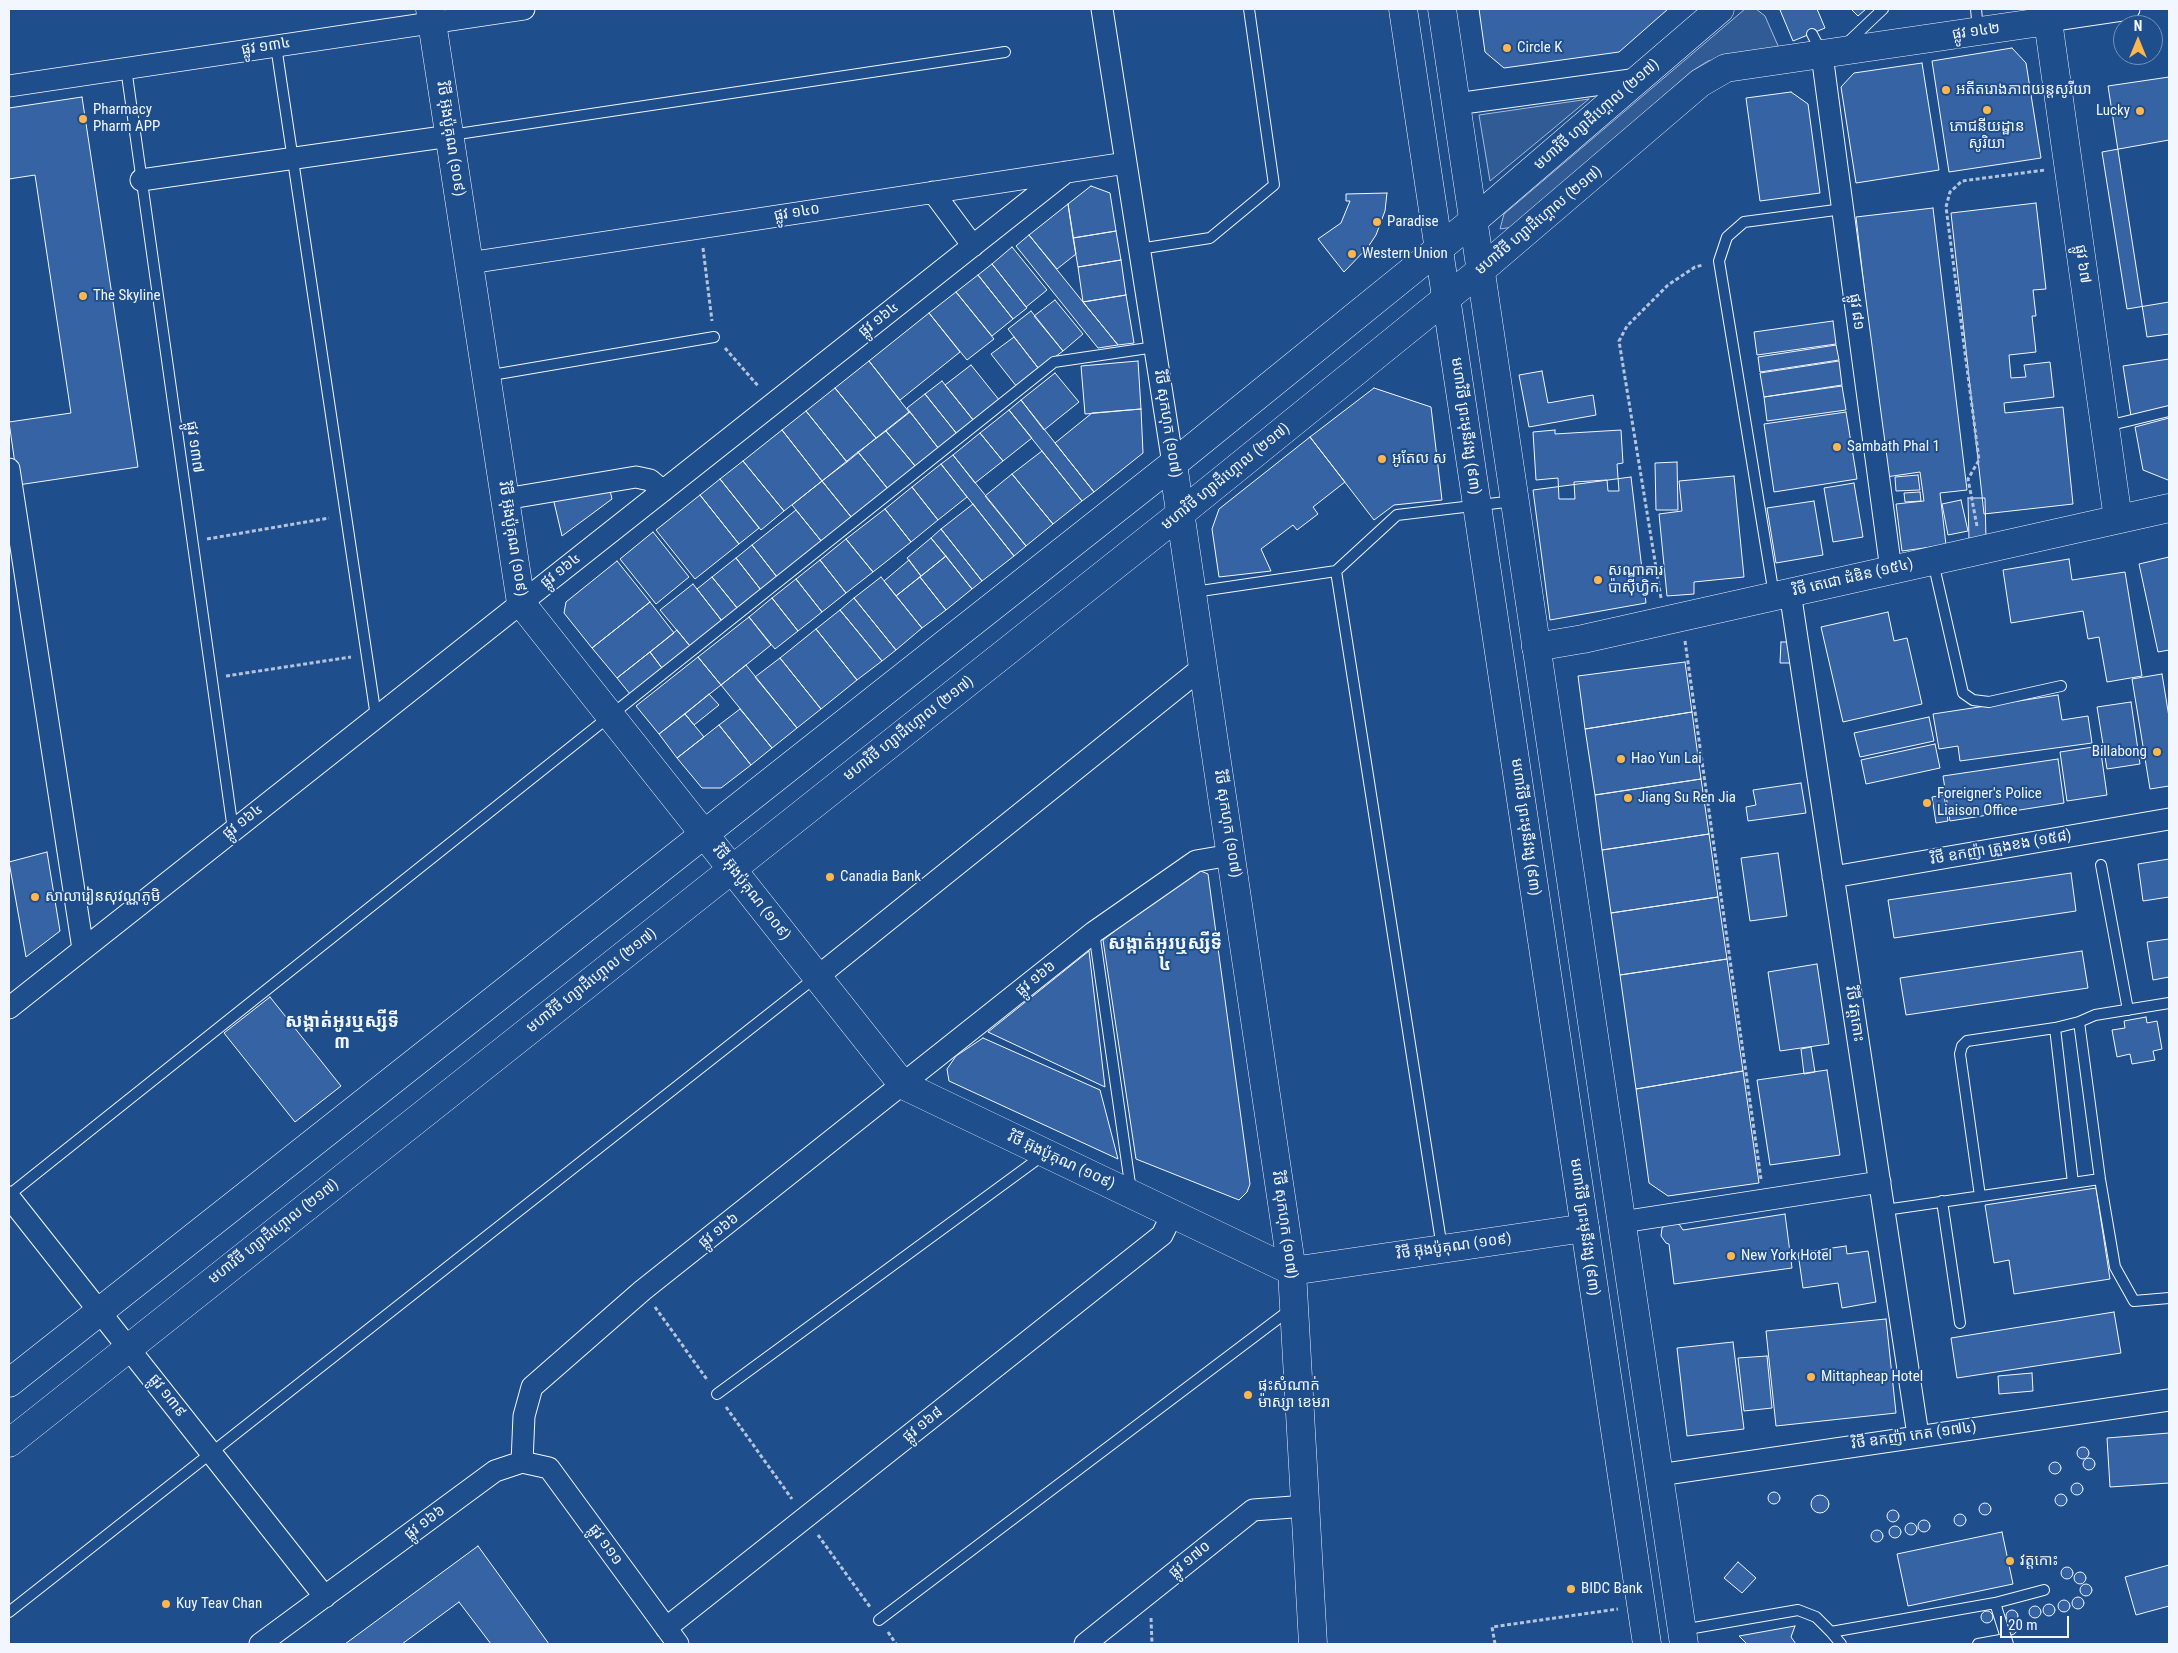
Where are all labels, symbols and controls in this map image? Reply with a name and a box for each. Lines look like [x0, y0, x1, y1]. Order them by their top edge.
north arrow [2113, 15, 2163, 65]
text: N [2134, 18, 2142, 34]
street label: ផ្លូវ ១៤២ [1951, 20, 2001, 44]
street label: ផ្លូវ ១៣៤ [240, 34, 292, 60]
place label: Circle K [1517, 39, 1562, 57]
marker: Circle K [1501, 42, 1513, 54]
street label: មហាវិថី ហ្សាដឺហ្គោល (២១៧) [1531, 56, 1663, 174]
street label: វិថី អ៊ុងប៉ូគុណ (១០៩) [432, 80, 468, 198]
place label: អតីតរោងភាពយន្តសូរីយា [1956, 81, 2092, 99]
marker: អតីតរោងភាពយន្តសូរីយា [1940, 84, 1952, 96]
place label: Pharmacy Pharm APP [93, 101, 160, 136]
place label: Lucky [2096, 102, 2130, 120]
marker: ភោជនីយដ្ឋាន សូរិយា [1981, 104, 1993, 116]
marker: Lucky [2134, 105, 2146, 117]
marker: Pharmacy Pharm APP [77, 113, 89, 125]
place label: ភោជនីយដ្ឋាន សូរិយា [1950, 118, 2024, 153]
street label: មហាវិថី ហ្សាដឹហ្គោល (២១៧) [1472, 163, 1606, 279]
street label: ផ្លូវ ១៤០ [773, 200, 821, 226]
place label: Paradise [1387, 213, 1439, 231]
marker: Paradise [1371, 216, 1383, 228]
street label: ផ្លូវ ៦៧ [2070, 243, 2094, 285]
place label: Western Union [1362, 245, 1448, 263]
marker: Western Union [1346, 248, 1358, 260]
place label: The Skyline [93, 287, 160, 305]
marker: The Skyline [77, 290, 89, 302]
street label: ផ្លូវ ៨១ [1845, 292, 1867, 332]
street label: ផ្លូវ ១៦៤ [855, 299, 903, 341]
street label: មហាវិថី ព្រះមុនីវង្ស (៩៣) [1446, 356, 1484, 496]
street label: វិថី សុកហុក (១០៧) [1150, 369, 1184, 479]
street label: ផ្លូវ ១៣៧ [181, 420, 207, 474]
street label: មហាវិថី ហ្សាដឹហ្គោល (២១៧) [1158, 420, 1294, 534]
place label: Sambath Phal 1 [1847, 438, 1940, 456]
marker: Sambath Phal 1 [1831, 441, 1843, 453]
place label: អូតែល ស [1392, 450, 1447, 468]
marker: អូតែល ស [1376, 453, 1388, 465]
street label: វិថី អ៊ុងប៉ូគុណ (១០៩) [494, 480, 530, 598]
street label: ផ្លូវ ១៦៤ [537, 550, 585, 592]
street label: វិថី តេជោ ដំឌិន (១៥៤) [1791, 555, 1915, 601]
place label: សណ្ឋាគារ ប៉ាស៊ីហ្វិក [1608, 562, 1663, 597]
marker: សណ្ឋាគារ ប៉ាស៊ីហ្វិក [1592, 574, 1604, 586]
street label: មហាវិថី ហ្សាដឹហ្គោល (២១៧) [841, 673, 977, 785]
place label: Billabong [2092, 743, 2147, 761]
marker: Billabong [2151, 746, 2163, 758]
place label: Hao Yun Lai [1631, 750, 1702, 768]
marker: Hao Yun Lai [1615, 753, 1627, 765]
street label: មហាវិថី ព្រះមុនីវង្ស (៩៣) [1506, 757, 1544, 897]
street label: វិថី សុកហុក (១០៧) [1210, 769, 1244, 879]
place label: Foreigner's Police Liaison Office [1937, 785, 2042, 820]
place label: Jiang Su Ren Jia [1638, 789, 1736, 807]
marker: Jiang Su Ren Jia [1622, 792, 1634, 804]
marker: Foreigner's Police Liaison Office [1921, 797, 1933, 809]
street label: ផ្លូវ ១៦៤ [219, 801, 267, 843]
street label: វិថី ឧកញ៉ា ត្រួងខង (១៥៨) [1929, 827, 2073, 869]
street label: វិថី អ៊ុងប៉ូគុណ (១០៩) [708, 842, 794, 944]
place label: Canadia Bank [840, 868, 921, 886]
marker: Canadia Bank [824, 871, 836, 883]
place label: សាលារៀនសុវណ្ណភូមិ [45, 888, 160, 906]
marker: សាលារៀនសុវណ្ណភូមិ [29, 891, 41, 903]
street label: មហាវិថី ហ្សាដឹហ្គោល (២១៧) [524, 925, 660, 1037]
district label: សង្កាត់អូរឬស្សីទី ៤ [1108, 933, 1222, 976]
street label: ផ្លូវ ១៦៦ [1012, 957, 1060, 1001]
street label: វិថី វត្តកោះ [1841, 985, 1867, 1043]
district label: សង្កាត់អូរឬស្សីទី ៣ [285, 1011, 399, 1054]
street label: វិថី អ៊ុងប៉ូគុណ (១០៩) [1005, 1128, 1117, 1194]
street label: មហាវិថី ព្រះមុនីវង្ស (៩៣) [1565, 1157, 1603, 1297]
street label: វិថី សុកហុក (១០៧) [1268, 1170, 1300, 1280]
street label: មហាវិថី ហ្សាដឹហ្គោល (២១៧) [206, 1176, 342, 1288]
street label: ផ្លូវ ១៦៦ [695, 1210, 743, 1252]
street label: វិថី អ៊ុងប៉ូគុណ (១០៩) [1395, 1230, 1513, 1264]
place label: New York Hotel [1741, 1247, 1832, 1265]
marker: New York Hotel [1725, 1250, 1737, 1262]
place label: Mittapheap Hotel [1821, 1368, 1923, 1386]
street label: ផ្លូវ ១៣៩ [145, 1371, 189, 1421]
marker: Mittapheap Hotel [1805, 1371, 1817, 1383]
place label: ផ្ទះសំណាក់ ម៉ាស្សា ខេមរា [1258, 1377, 1331, 1412]
marker: ផ្ទះសំណាក់ ម៉ាស្សា ខេមរា [1242, 1389, 1254, 1401]
street label: ផ្លូវ ១៦៨ [899, 1403, 947, 1447]
street label: វិថី ឧកញ៉ា កេត (១៧៤) [1850, 1418, 1978, 1454]
street label: ផ្លូវ ១៦៦ [401, 1502, 449, 1544]
street label: ផ្លូវ ១១១ [584, 1521, 626, 1569]
street label: ផ្លូវ ១៧០ [1165, 1538, 1215, 1582]
place label: វត្តកោះ [2020, 1552, 2058, 1570]
marker: វត្តកោះ [2004, 1555, 2016, 1567]
place label: BIDC Bank [1581, 1580, 1643, 1598]
marker: BIDC Bank [1565, 1583, 1577, 1595]
place label: Kuy Teav Chan [176, 1595, 262, 1613]
marker: Kuy Teav Chan [160, 1598, 172, 1610]
scale bar [2003, 1606, 2072, 1638]
text: 20 m [2008, 1616, 2038, 1634]

